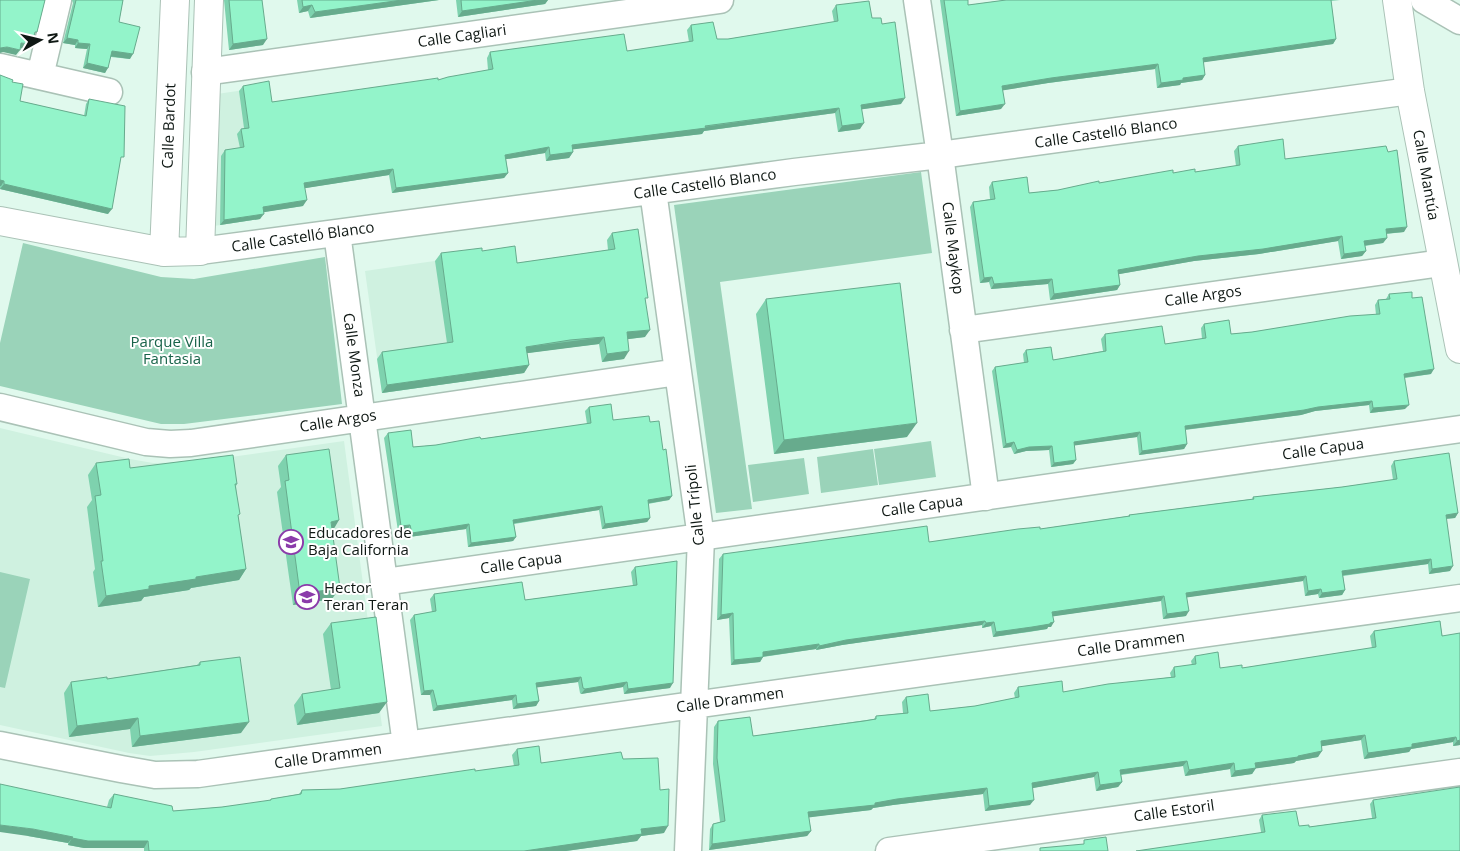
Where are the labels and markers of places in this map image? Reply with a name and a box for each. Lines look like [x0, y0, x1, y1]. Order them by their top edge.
place label: Educadores de Baja California [308, 522, 412, 559]
school or university icon: Educadores de Baja California [278, 529, 304, 555]
place label: Hector Teran Teran [324, 577, 409, 614]
school or university icon: Hector Teran Teran [294, 584, 320, 610]

